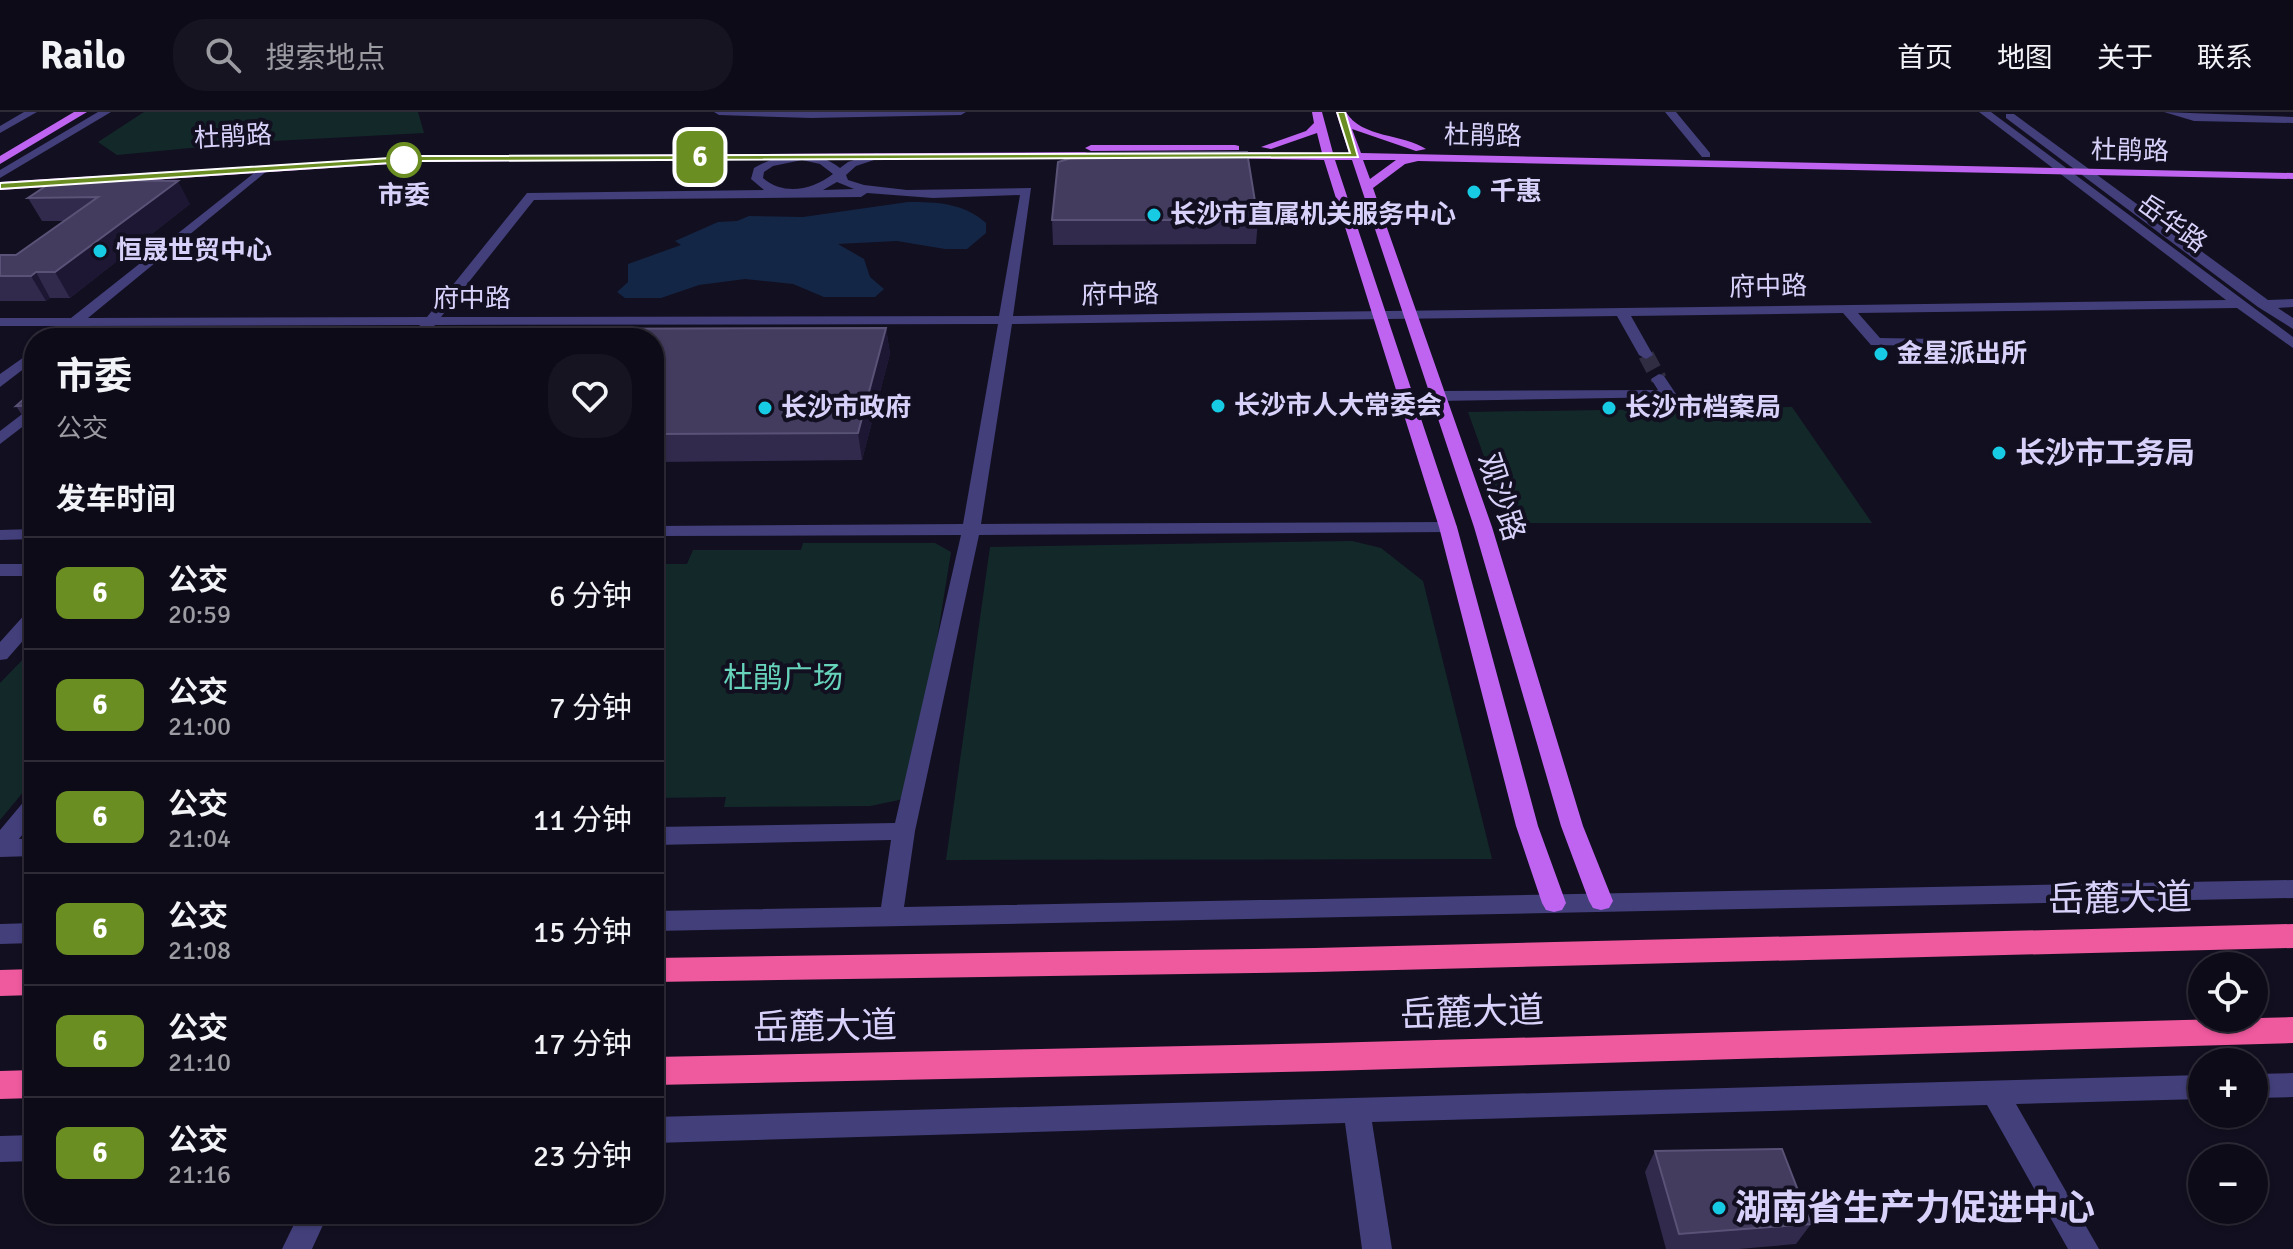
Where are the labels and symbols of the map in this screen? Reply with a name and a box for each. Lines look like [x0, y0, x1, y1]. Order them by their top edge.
street label: 杜鹃路 [193, 119, 273, 155]
street label: 杜鹃路 [1444, 119, 1522, 153]
line badge: 6 [674, 131, 726, 183]
street label: 杜鹃路 [2091, 134, 2169, 168]
marker: 市委 [387, 143, 421, 177]
place label: 千惠 [1490, 176, 1542, 208]
place label: 市委 [378, 180, 430, 212]
marker: 千惠 [1465, 183, 1483, 201]
street label: 岳华路 [2131, 188, 2213, 260]
place label: 长沙市直属机关服务中心 [1170, 199, 1456, 231]
marker: 长沙市直属机关服务中心 [1145, 206, 1163, 224]
place label: 恒晟世贸中心 [116, 235, 272, 267]
marker: 恒晟世贸中心 [91, 242, 109, 260]
street label: 府中路 [1729, 270, 1807, 304]
street label: 府中路 [1081, 278, 1159, 312]
street label: 府中路 [433, 283, 511, 315]
place label: 金星派出所 [1897, 338, 2027, 370]
marker: 金星派出所 [1872, 345, 1890, 363]
place label: 长沙市人大常委会 [1234, 390, 1442, 422]
place label: 长沙市政府 [781, 392, 911, 424]
place label: 长沙市档案局 [1625, 392, 1781, 424]
marker: 长沙市人大常委会 [1209, 397, 1227, 415]
marker: 长沙市政府 [756, 399, 774, 417]
marker: 长沙市档案局 [1600, 399, 1618, 417]
place label: 长沙市工务局 [2015, 435, 2195, 472]
marker: 长沙市工务局 [1990, 444, 2008, 462]
street label: 观沙路 [1469, 448, 1533, 546]
park label: 杜鹃广场 [723, 660, 843, 697]
street label: 岳麓大道 [2048, 875, 2192, 923]
street label: 岳麓大道 [1399, 988, 1545, 1038]
street label: 岳麓大道 [753, 1003, 897, 1051]
place label: 湖南省生产力促进中心 [1735, 1186, 2095, 1231]
marker: 湖南省生产力促进中心 [1710, 1199, 1728, 1217]

